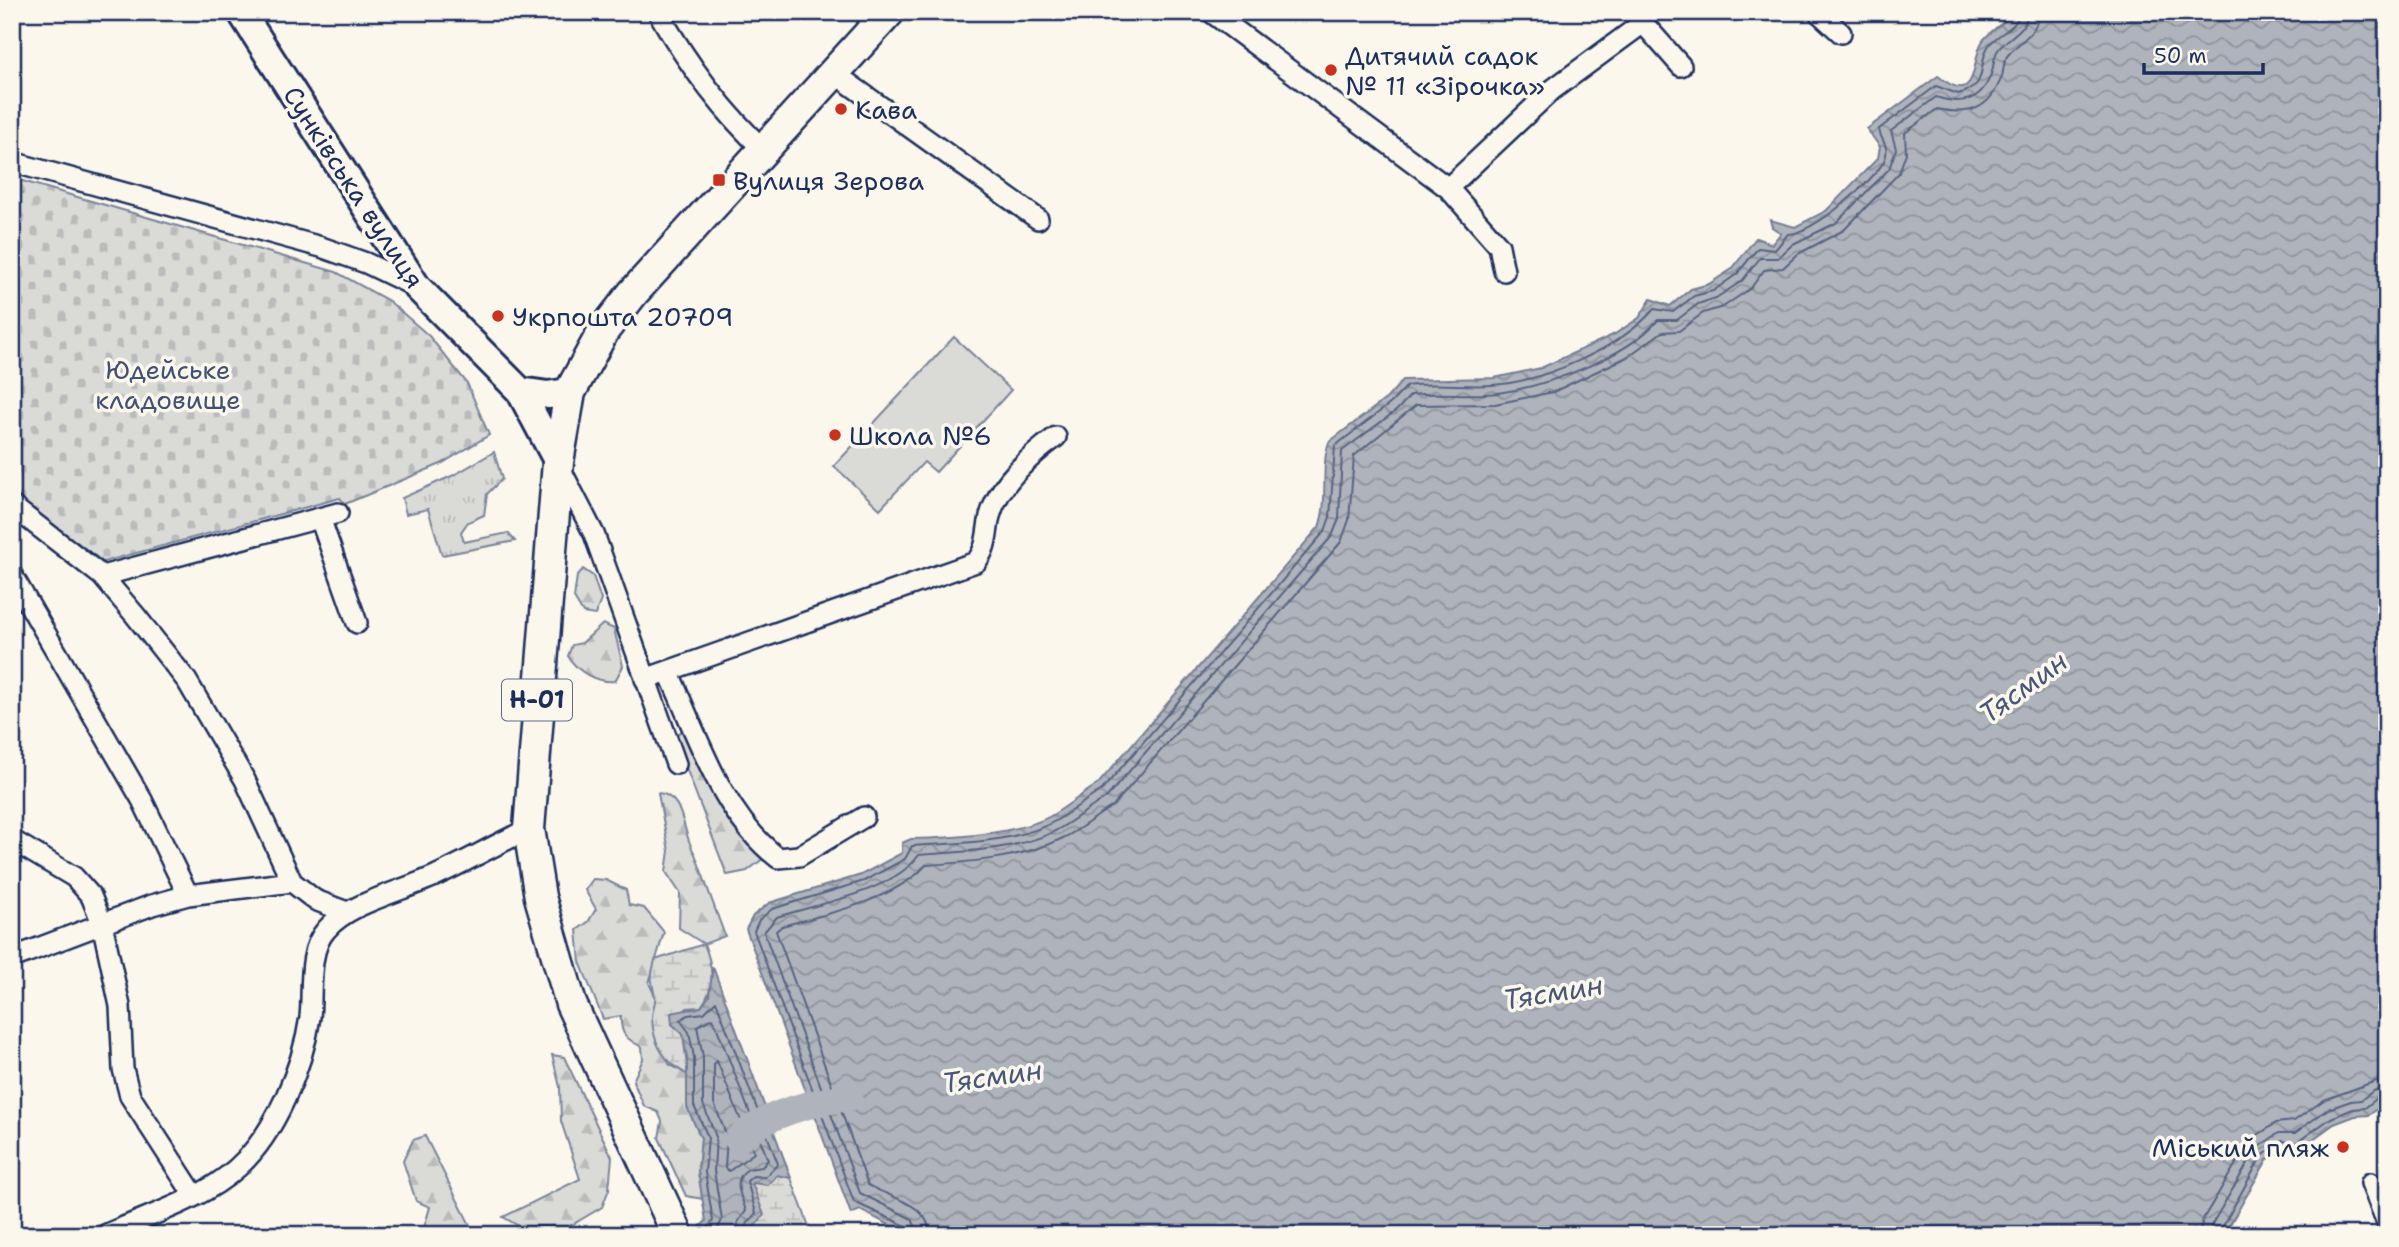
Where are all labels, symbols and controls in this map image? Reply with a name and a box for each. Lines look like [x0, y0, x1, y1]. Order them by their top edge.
scale bar [2144, 32, 2262, 76]
place label: Дитячий садок № 11 «Зірочка» [1345, 38, 1545, 103]
text: 50 m [2154, 42, 2207, 70]
marker: Дитячий садок № 11 «Зірочка» [1323, 62, 1339, 78]
street label: Сунківська вулиця [275, 79, 433, 295]
place label: Кава [855, 92, 917, 127]
marker: Кава [833, 101, 849, 117]
place label: Вулиця Зерова [733, 163, 924, 198]
marker: Вулиця Зерова [711, 172, 727, 188]
place label: Укрпошта 20709 [512, 299, 733, 334]
marker: Укрпошта 20709 [490, 308, 506, 324]
park label: Юдейське кладовище [95, 352, 241, 417]
place label: Школа №6 [849, 418, 992, 453]
marker: Школа №6 [827, 427, 843, 443]
water label: Тясмин [1971, 642, 2075, 732]
road number: Н-01 [502, 680, 572, 720]
water label: Тясмин [1501, 965, 1605, 1019]
water label: Тясмин [940, 1050, 1044, 1102]
place label: Міський пляж [2152, 1130, 2330, 1165]
marker: Міський пляж [2335, 1139, 2351, 1155]

